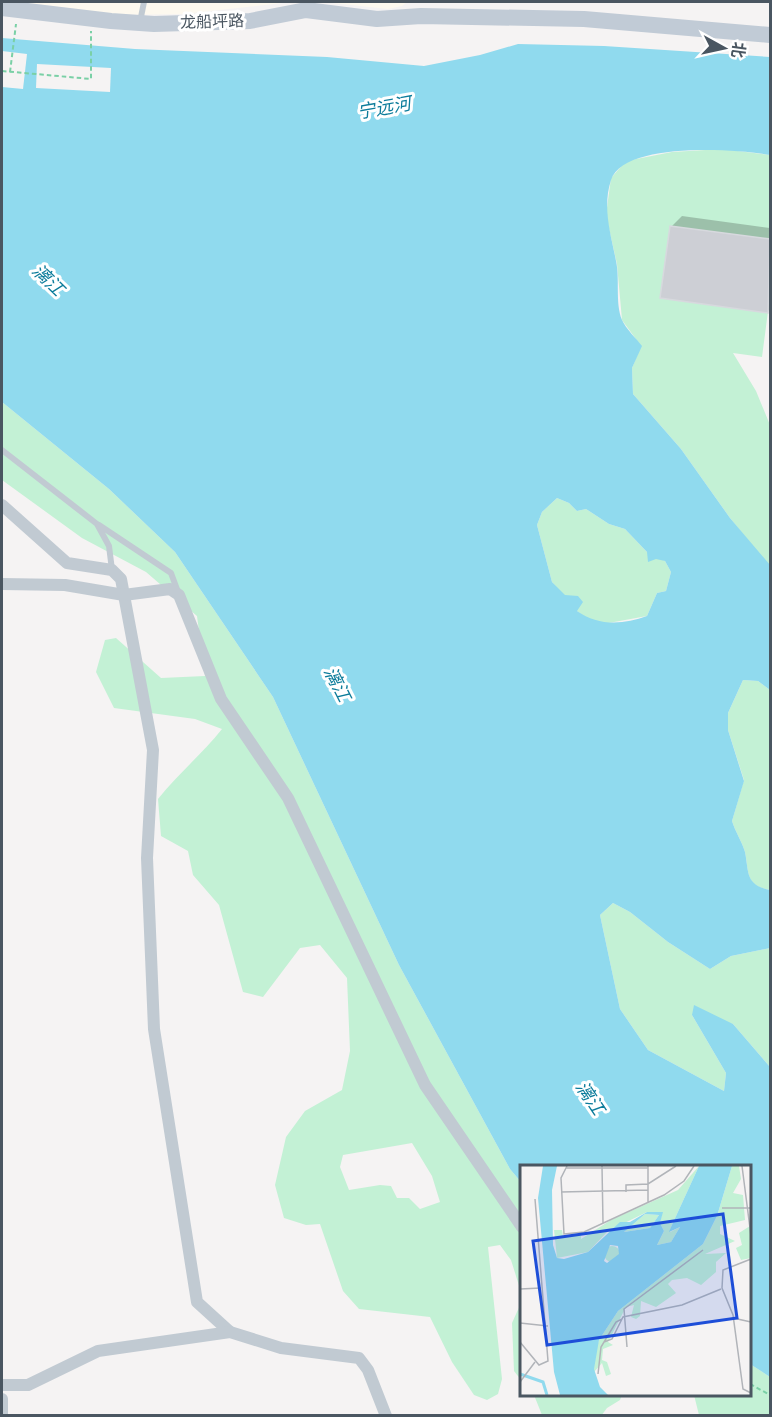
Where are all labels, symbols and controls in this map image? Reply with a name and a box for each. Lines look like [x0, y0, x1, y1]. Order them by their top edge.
street label: 龙船坪路 [180, 10, 244, 34]
north arrow [694, 18, 754, 78]
text: 北 [726, 40, 750, 59]
water label: 宁远河 [355, 91, 416, 125]
water label: 漓江 [27, 259, 71, 303]
water label: 漓江 [318, 663, 357, 707]
water label: 漓江 [570, 1076, 611, 1121]
inset map [520, 1165, 751, 1396]

